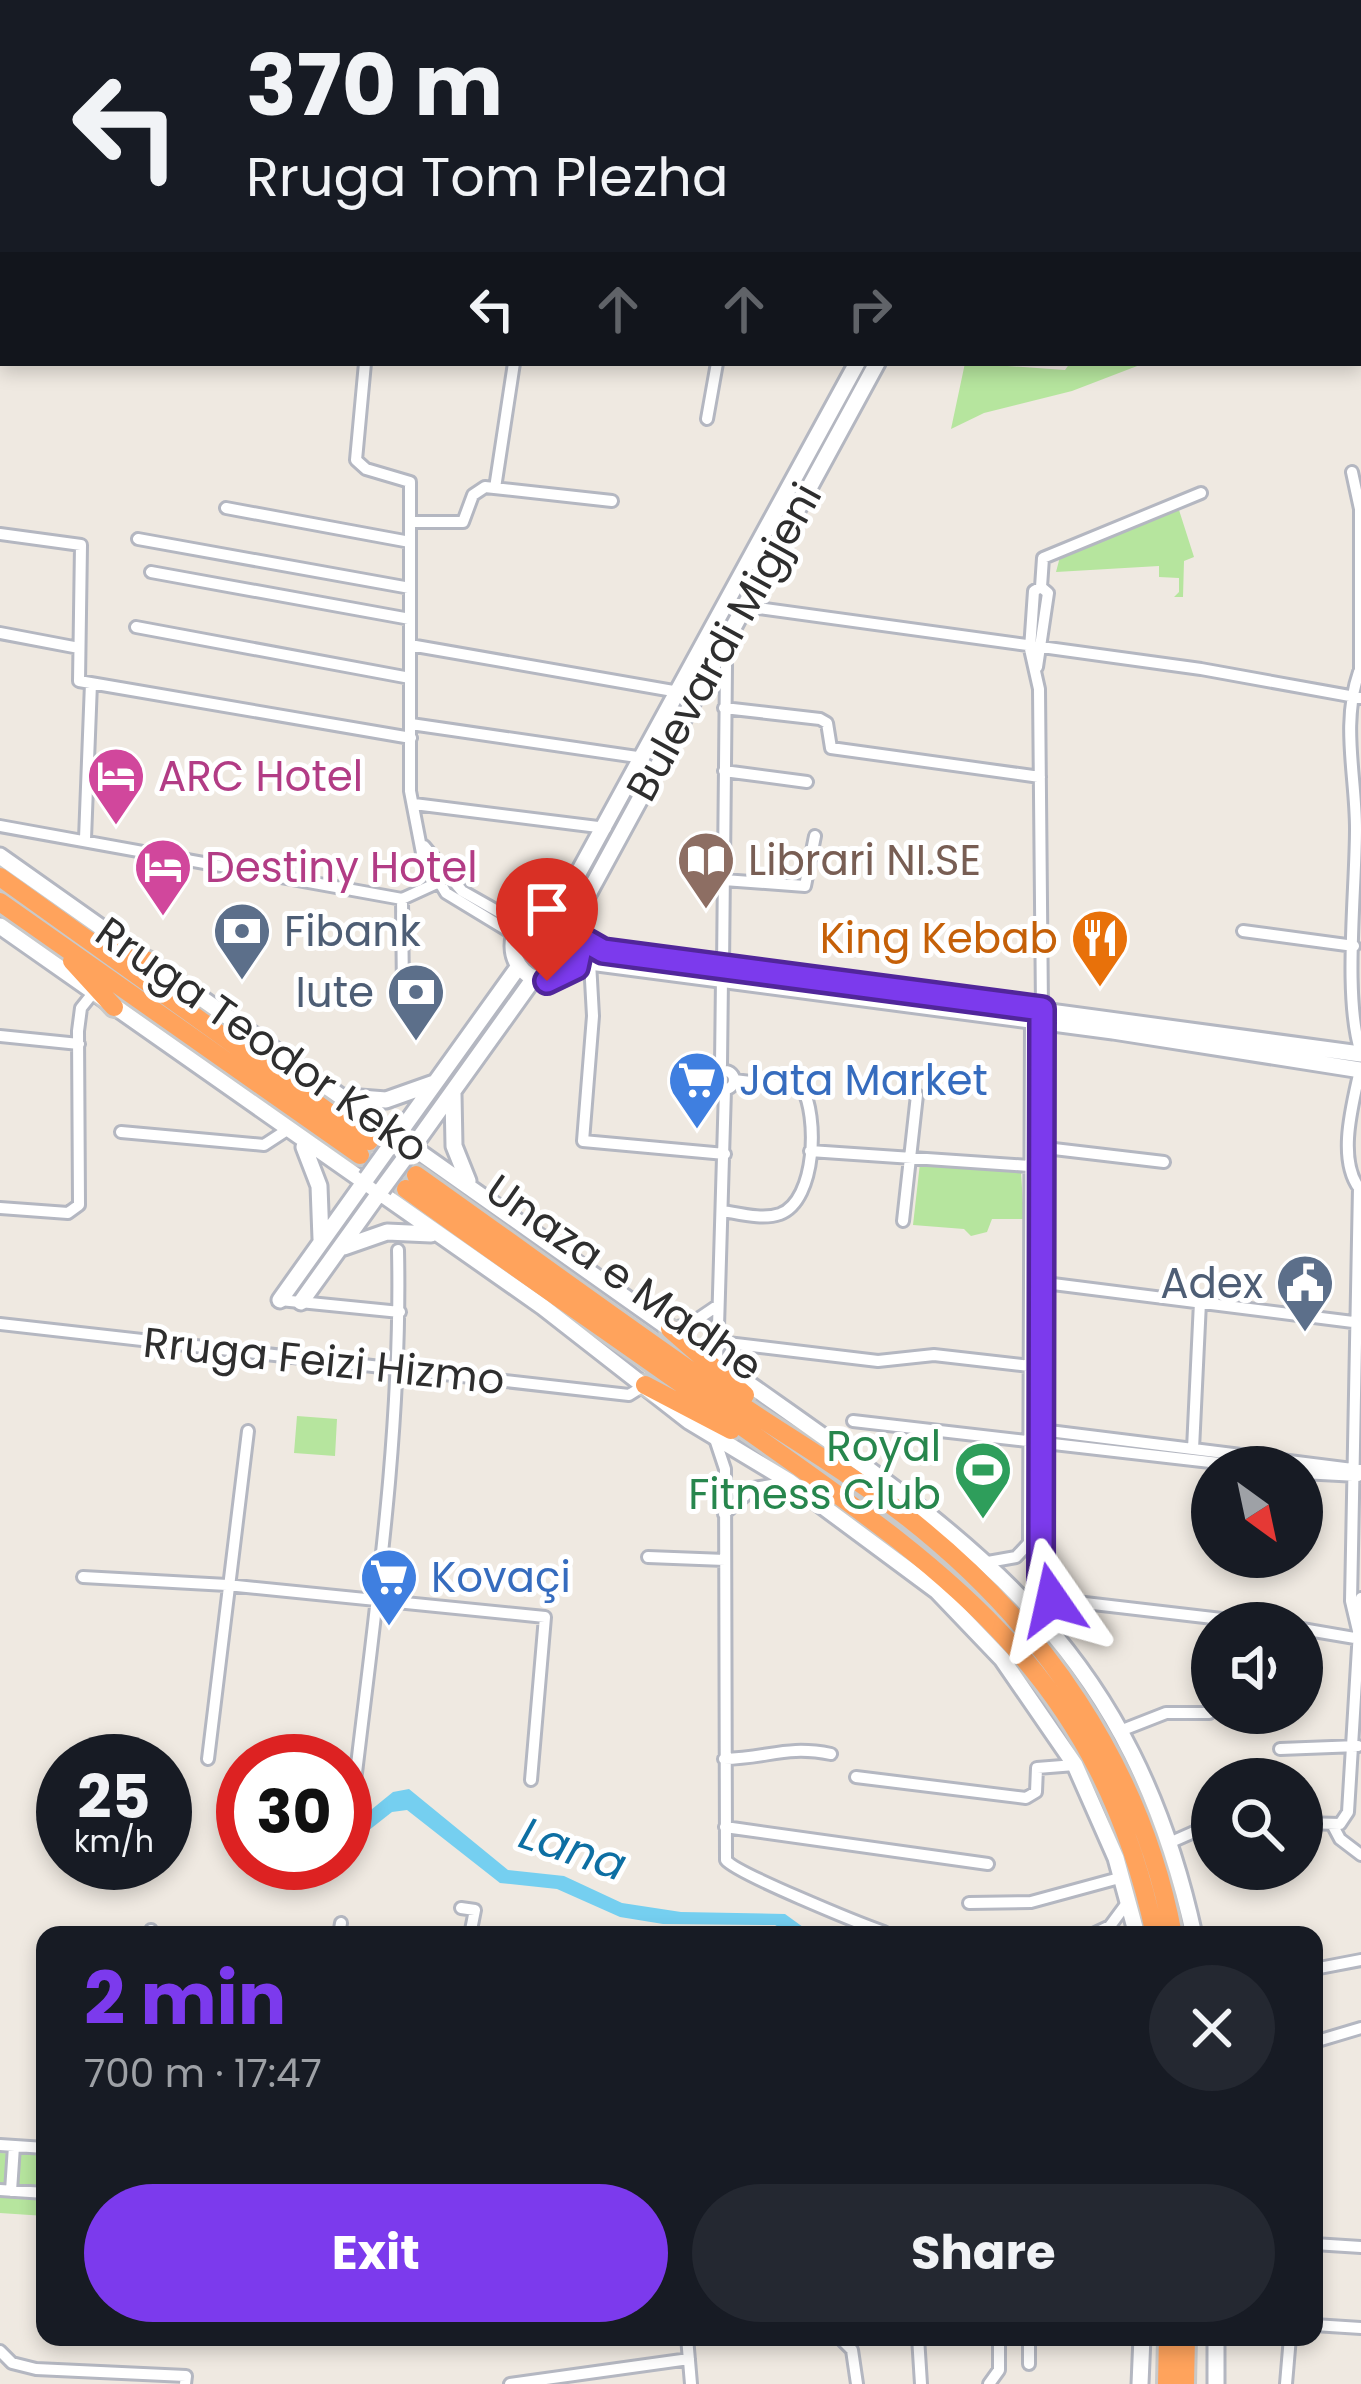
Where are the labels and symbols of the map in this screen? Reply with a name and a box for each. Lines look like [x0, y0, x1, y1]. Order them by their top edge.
street label: Bulevardi Migjeni [612, 472, 836, 812]
hotel icon: ARC Hotel [85, 745, 147, 827]
place label: ARC Hotel [158, 747, 363, 806]
library icon: Librari NI.SE [675, 829, 737, 911]
place label: Librari NI.SE [748, 831, 981, 890]
hotel icon: Destiny Hotel [132, 836, 194, 918]
place label: Destiny Hotel [205, 838, 478, 897]
pin [496, 858, 598, 981]
bank icon: Fibank [211, 900, 273, 982]
place label: Fibank [284, 902, 421, 961]
street label: Rruga Teodor Keko [84, 903, 440, 1177]
restaurant icon: King Kebab [1069, 907, 1131, 989]
place label: King Kebab [820, 909, 1058, 968]
bank icon: Iute [385, 961, 447, 1043]
place label: Iute [295, 963, 374, 1022]
supermarket icon: Jata Market [666, 1049, 728, 1131]
place label: Jata Market [739, 1051, 988, 1110]
street label: Unaza e Madhe [474, 1160, 774, 1396]
public building icon: Adex [1274, 1252, 1336, 1334]
place label: Adex [1160, 1254, 1263, 1313]
street label: Rruga Feizi Hizmo [140, 1313, 508, 1409]
place label: Royal Fitness Club [688, 1417, 941, 1524]
sports icon: Royal Fitness Club [952, 1439, 1014, 1521]
north arrow [1191, 1446, 1323, 1578]
position arrow [989, 1537, 1115, 1663]
supermarket icon: Kovaçi [358, 1546, 420, 1628]
place label: Kovaçi [431, 1548, 571, 1607]
speed limit sign: 30 [216, 1734, 372, 1890]
water label: Lana [511, 1801, 635, 1897]

